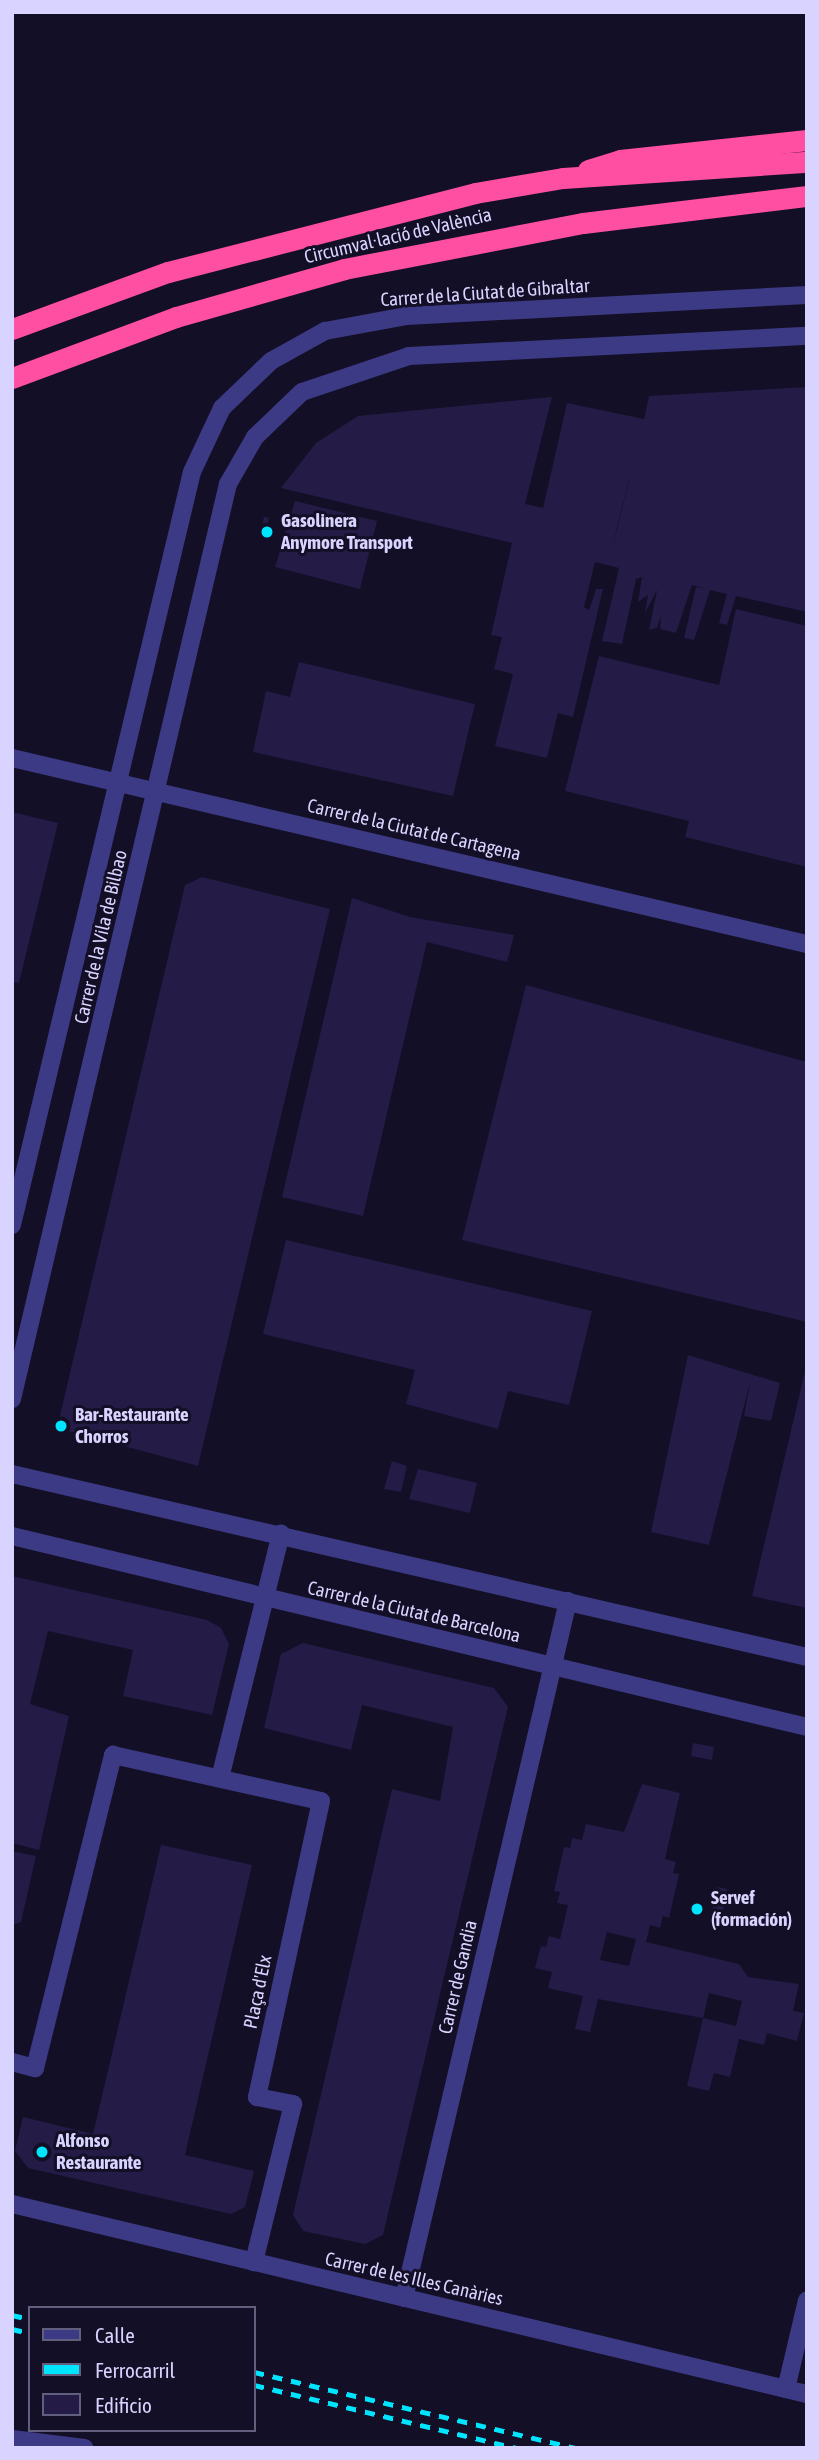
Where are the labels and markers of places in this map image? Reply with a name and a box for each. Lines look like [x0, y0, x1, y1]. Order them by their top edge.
place label: Gasolinera Anymore Transport [281, 510, 413, 554]
marker: Gasolinera Anymore Transport [259, 524, 275, 540]
place label: Bar-Restaurante Chorros [75, 1404, 189, 1448]
marker: Bar-Restaurante Chorros [53, 1418, 69, 1434]
place label: Servef (formación) [711, 1887, 792, 1931]
marker: Servef (formación) [689, 1901, 705, 1917]
place label: Alfonso Restaurante [56, 2130, 141, 2174]
marker: Alfonso Restaurante [34, 2144, 50, 2160]

